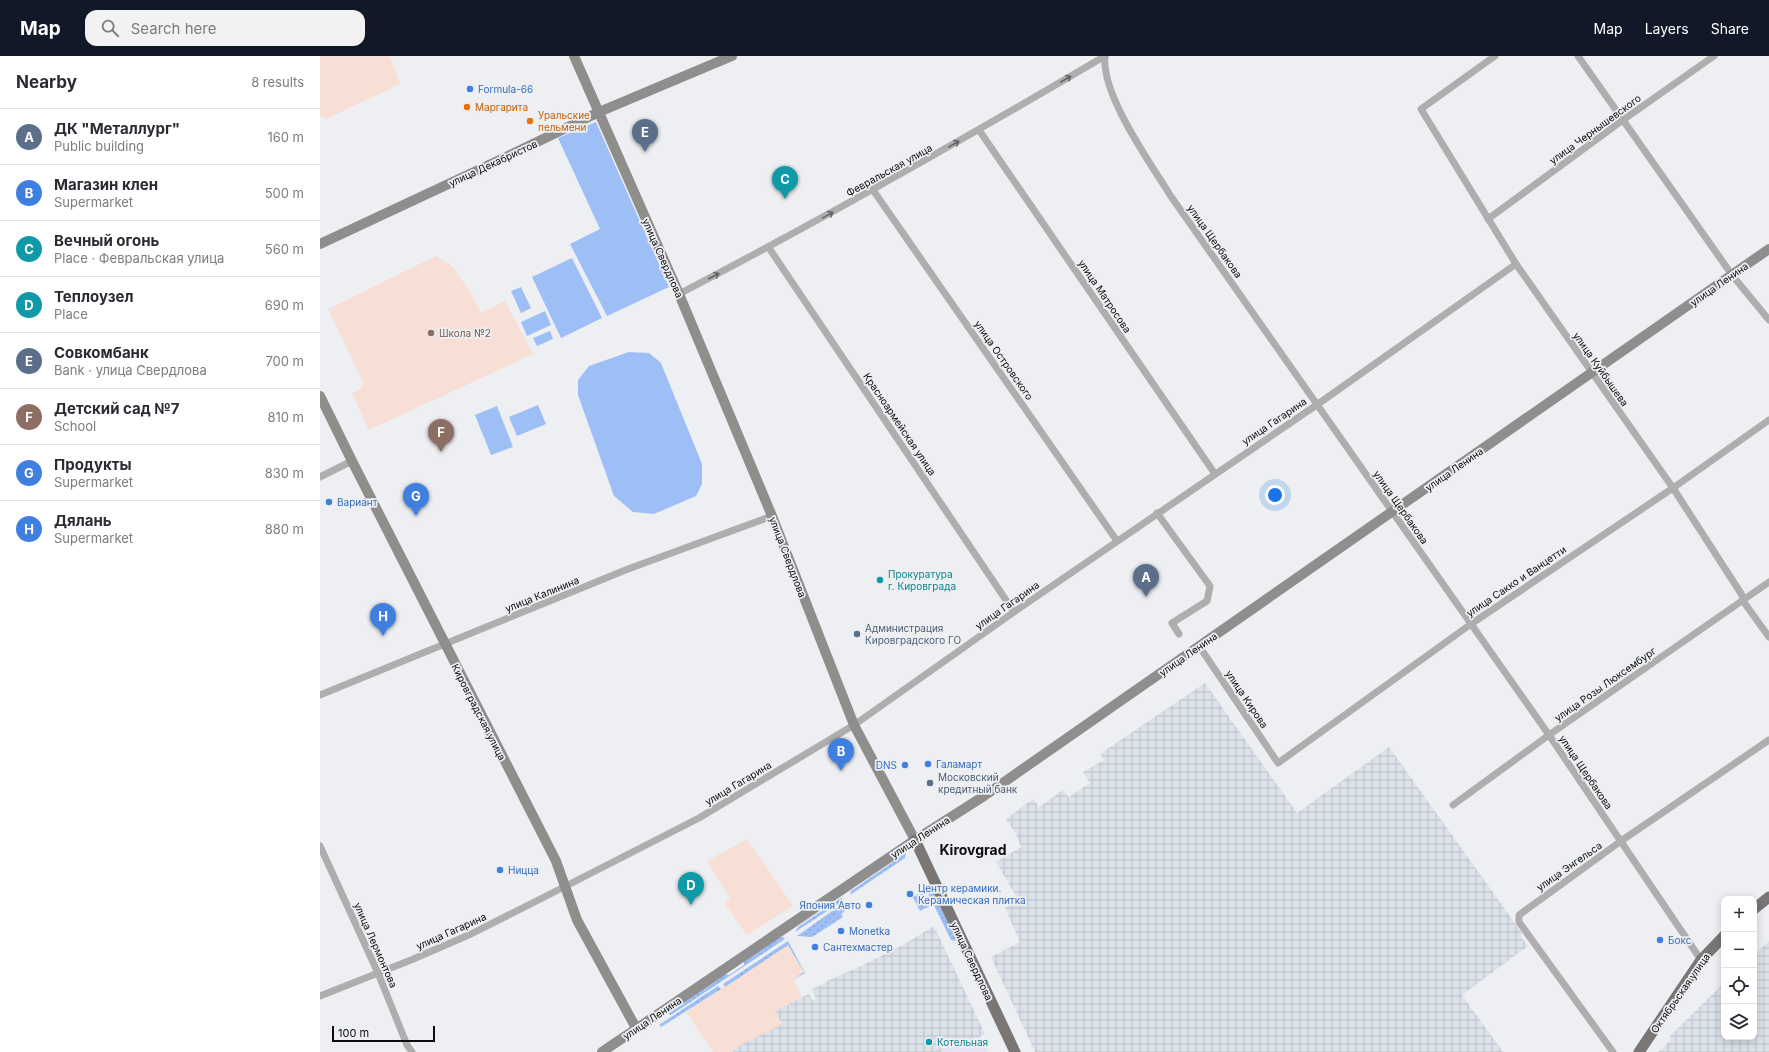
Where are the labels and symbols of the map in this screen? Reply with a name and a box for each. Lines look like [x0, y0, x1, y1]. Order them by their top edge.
one-way arrow [1060, 74, 1072, 82]
place label: Formula-66 [478, 83, 533, 95]
marker: Formula-66 [465, 84, 475, 94]
street label: улица Чернышевского [1547, 92, 1643, 166]
place label: Маргарита [475, 101, 528, 113]
marker: Маргарита [462, 102, 472, 112]
place label: Уральские пельмени [538, 109, 590, 133]
marker: Уральские пельмени [525, 116, 535, 126]
pin: E [632, 119, 658, 152]
street label: улица Декабристов [447, 137, 539, 189]
one-way arrow [948, 140, 960, 148]
street label: Февральская улица [844, 141, 934, 199]
pin: C [772, 166, 798, 199]
street label: улица Щербакова [1185, 202, 1245, 280]
one-way arrow [822, 211, 834, 218]
street label: улица Свердлова [640, 217, 686, 299]
street label: улица Матросова [1076, 257, 1134, 335]
street label: улица Ленина [1688, 260, 1750, 308]
one-way arrow [707, 272, 719, 279]
street label: улица Островского [972, 318, 1036, 402]
place label: Школа №2 [439, 327, 491, 339]
marker: Школа №2 [426, 328, 436, 338]
street label: улица Куйбышева [1571, 330, 1631, 408]
street label: Красноармейская улица [861, 370, 939, 478]
street label: улица Гагарина [1239, 395, 1309, 447]
pin: F [428, 419, 454, 452]
street label: улица Ленина [1423, 445, 1485, 493]
street label: улица Щербакова [1371, 468, 1431, 546]
pin: G [403, 483, 429, 516]
your location [1265, 485, 1285, 505]
place label: Вариант [337, 496, 378, 508]
marker: Вариант [324, 497, 334, 507]
street label: улица Свердлова [767, 515, 809, 599]
street label: улица Сакко и Ванцетти [1464, 543, 1568, 619]
pin: A [1133, 564, 1159, 597]
place label: Прокуратура г. Кировграда [888, 568, 956, 592]
street label: улица Калинина [503, 574, 581, 614]
marker: Прокуратура г. Кировграда [875, 575, 885, 585]
street label: улица Гагарина [973, 578, 1041, 632]
pin: H [370, 603, 396, 636]
place label: Администрация Кировградского ГО [865, 622, 961, 646]
marker: Администрация Кировградского ГО [852, 629, 862, 639]
street label: улица Ленина [1157, 630, 1219, 678]
street label: улица Розы Люксембург [1552, 644, 1659, 724]
street label: Кировградская улица [449, 662, 509, 762]
street label: улица Кирова [1223, 668, 1271, 730]
street label: улица Щербакова [1557, 733, 1615, 811]
pin: B [828, 738, 854, 771]
street label: улица Гагарина [703, 758, 773, 808]
place label: Галамарт [936, 758, 982, 770]
place label: DNS [876, 759, 897, 771]
marker: Галамарт [923, 759, 933, 769]
marker: DNS [900, 760, 910, 770]
place label: Московский кредитный банк [938, 771, 1018, 795]
marker: Московский кредитный банк [925, 778, 935, 788]
street label: улица Ленина [888, 813, 952, 861]
street label: улица Энгельса [1534, 839, 1604, 893]
district label: Kirovgrad [939, 841, 1007, 858]
place label: Ницца [508, 864, 539, 876]
marker: Ницца [495, 865, 505, 875]
pin: D [678, 872, 704, 905]
place label: Центр керамики. Керамическая плитка [918, 882, 1026, 906]
marker: Центр керамики. Керамическая плитка [905, 889, 915, 899]
place label: Япония Авто [799, 899, 861, 911]
marker: Япония Авто [864, 900, 874, 910]
street label: улица Лермонтова [352, 901, 400, 989]
street label: улица Гагарина [414, 910, 488, 952]
street label: улица Свердлова [949, 920, 995, 1002]
place label: Monetka [849, 925, 890, 937]
marker: Monetka [836, 926, 846, 936]
place label: Бокс [1668, 934, 1692, 946]
marker: Бокс [1655, 935, 1665, 945]
place label: Сантехмастер [823, 941, 893, 953]
marker: Сантехмастер [810, 942, 820, 952]
street label: Октябрьская улица [1648, 951, 1712, 1035]
street label: улица Ленина [620, 994, 684, 1042]
scale bar [332, 1024, 435, 1043]
place label: Котельная [937, 1036, 988, 1048]
marker: Котельная [924, 1037, 934, 1047]

